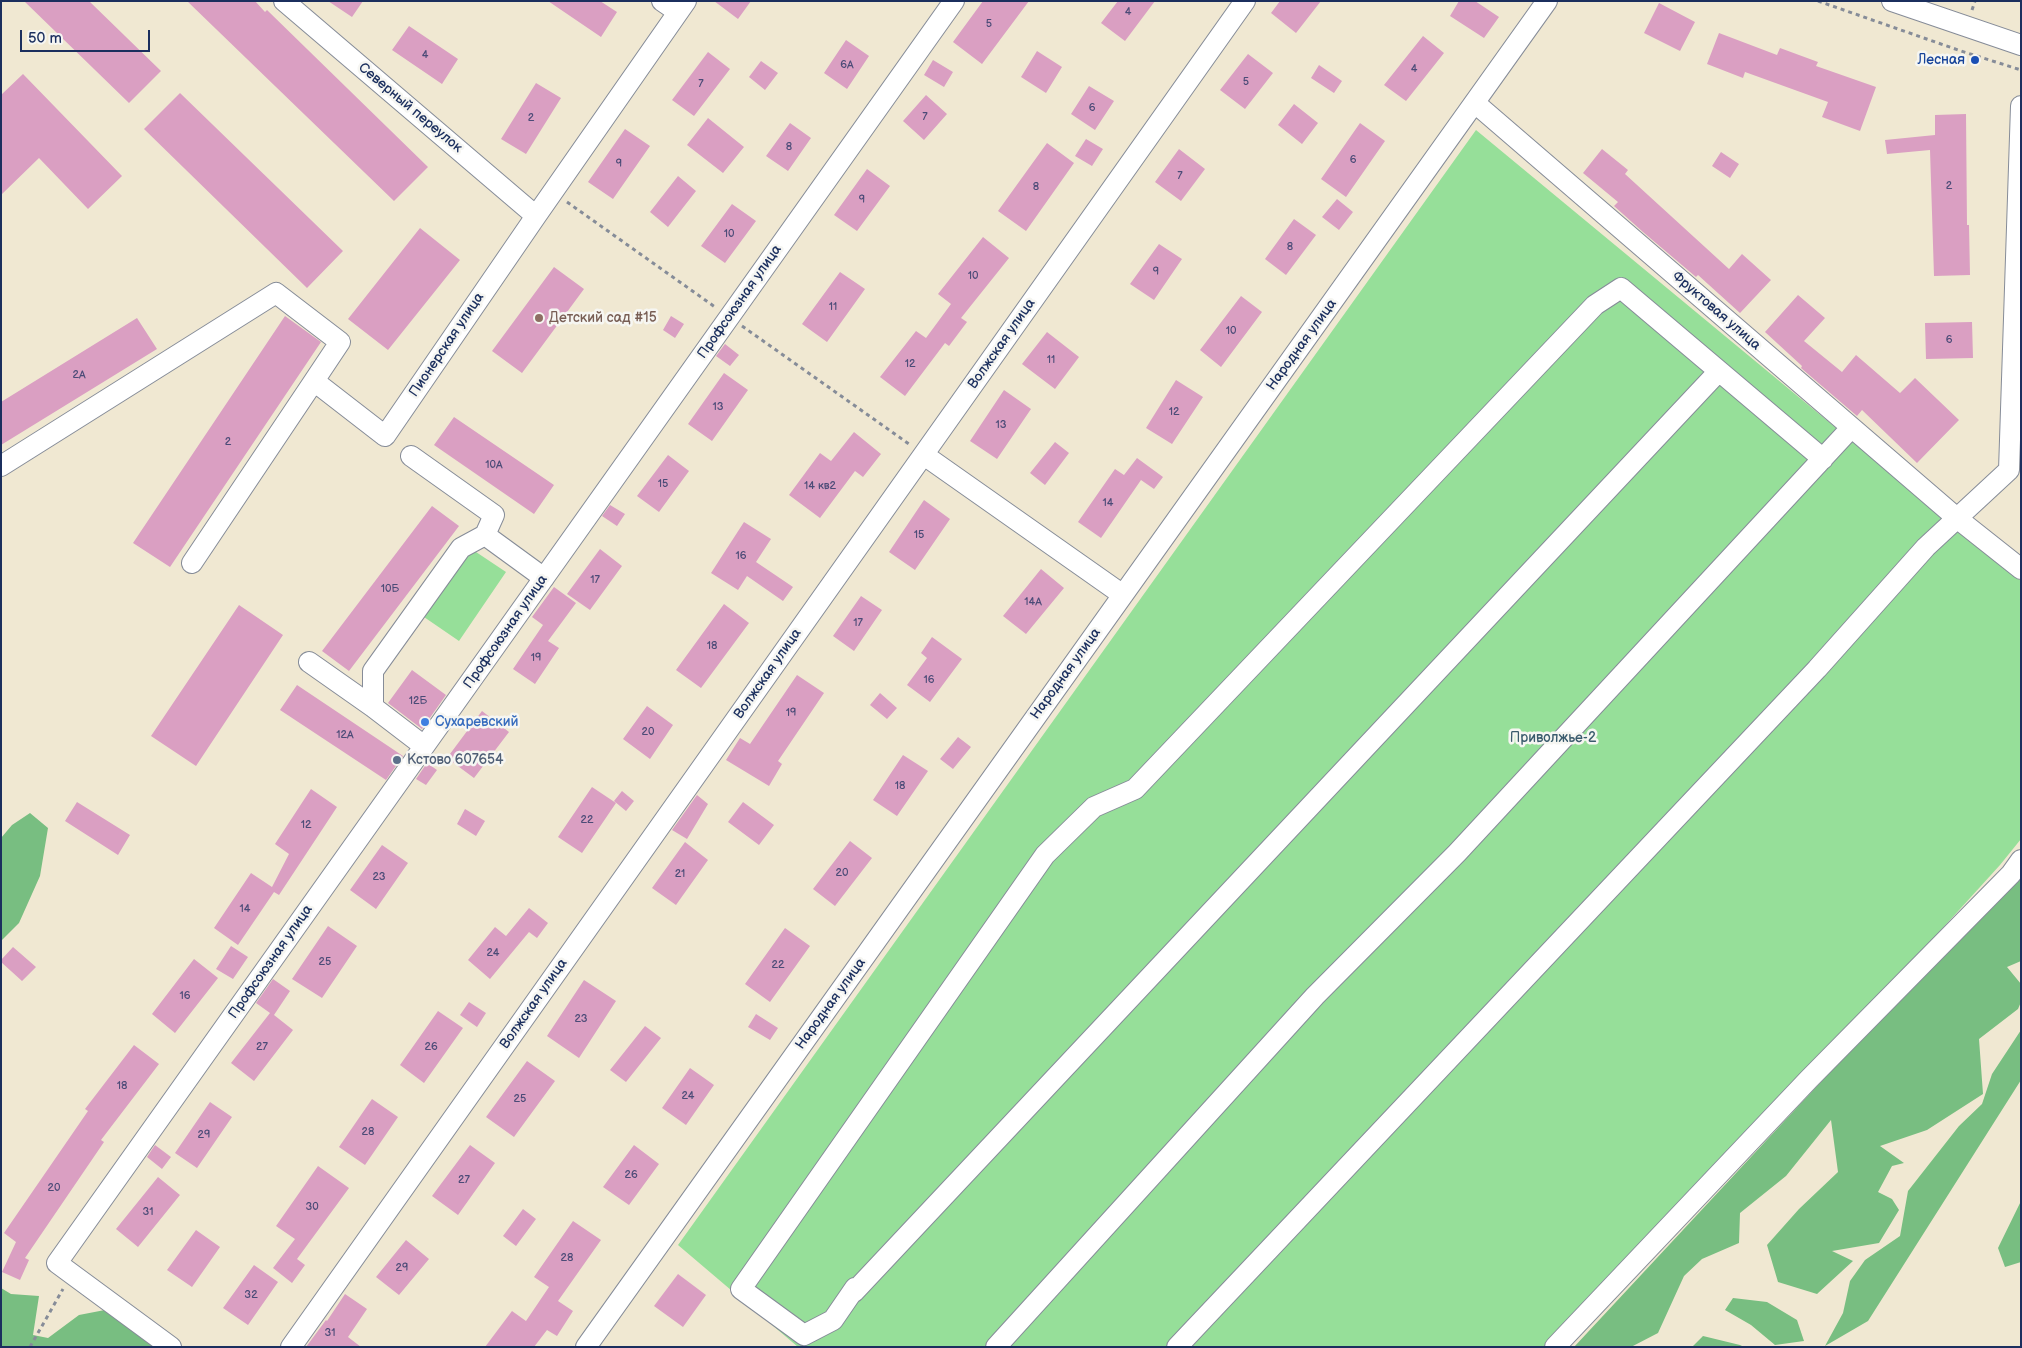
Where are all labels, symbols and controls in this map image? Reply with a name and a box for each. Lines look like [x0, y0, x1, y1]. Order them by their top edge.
house number: 4 [1125, 5, 1131, 19]
house number: 5 [986, 17, 992, 31]
scale bar [22, 20, 152, 52]
text: 50 m [28, 29, 62, 48]
house number: 4 [422, 48, 428, 62]
place label: Лесная [1917, 52, 1965, 68]
marker: Лесная [1969, 54, 1981, 66]
house number: 6А [840, 58, 854, 72]
street label: Северный переулок [354, 60, 466, 156]
house number: 4 [1411, 62, 1417, 76]
house number: 5 [1243, 75, 1249, 89]
house number: 7 [698, 77, 704, 91]
house number: 6 [1089, 101, 1095, 115]
house number: 7 [922, 110, 928, 124]
house number: 2 [528, 111, 534, 125]
house number: 8 [786, 140, 792, 154]
house number: 6 [1350, 153, 1356, 167]
house number: 9 [616, 157, 622, 171]
house number: 7 [1177, 169, 1183, 183]
house number: 2 [1946, 179, 1952, 193]
house number: 8 [1033, 180, 1039, 194]
house number: 9 [859, 193, 865, 207]
house number: 10 [724, 227, 734, 241]
house number: 8 [1287, 240, 1293, 254]
street label: Профсоюзная улица [694, 242, 786, 362]
house number: 9 [1153, 265, 1159, 279]
street label: Фруктовая улица [1668, 268, 1764, 354]
house number: 10 [968, 269, 978, 283]
street label: Пионерская улица [406, 290, 488, 400]
street label: Волжская улица [965, 296, 1039, 392]
street label: Народная улица [1263, 296, 1341, 394]
house number: 11 [829, 300, 837, 314]
place label: Детский сад #15 [549, 310, 657, 326]
marker: Детский сад #15 [533, 312, 545, 324]
house number: 10 [1226, 324, 1236, 338]
house number: 6 [1946, 333, 1952, 347]
house number: 11 [1047, 353, 1055, 367]
house number: 12 [905, 357, 915, 371]
house number: 2А [72, 368, 86, 382]
house number: 13 [712, 400, 724, 414]
house number: 12 [1169, 405, 1179, 419]
house number: 13 [995, 418, 1007, 432]
house number: 2 [225, 435, 231, 449]
house number: 10А [485, 458, 503, 472]
house number: 15 [658, 477, 668, 491]
house number: 14 кв2 [804, 479, 836, 493]
house number: 14 [1103, 496, 1113, 510]
house number: 15 [914, 528, 924, 542]
house number: 16 [736, 549, 746, 563]
street label: Профсоюзная улица [460, 572, 552, 692]
house number: 17 [590, 573, 600, 587]
house number: 10Б [381, 582, 399, 596]
house number: 14А [1024, 595, 1042, 609]
house number: 17 [853, 616, 863, 630]
street label: Народная улица [1027, 625, 1105, 723]
street label: Волжская улица [731, 626, 805, 722]
house number: 18 [707, 639, 717, 653]
house number: 19 [531, 651, 541, 665]
house number: 16 [924, 673, 934, 687]
house number: 12Б [409, 694, 427, 708]
house number: 19 [786, 706, 796, 720]
place label: Сухаревский [435, 714, 519, 730]
marker: Сухаревский [419, 716, 431, 728]
house number: 20 [642, 725, 654, 739]
house number: 12А [336, 728, 354, 742]
park label: Приволжье-2 [1510, 730, 1596, 746]
place label: Кстово 607654 [407, 752, 504, 768]
marker: Кстово 607654 [391, 754, 403, 766]
house number: 18 [895, 779, 905, 793]
house number: 22 [581, 813, 593, 827]
house number: 12 [301, 818, 311, 832]
house number: 20 [836, 866, 848, 880]
house number: 21 [675, 867, 685, 881]
house number: 23 [372, 870, 386, 884]
street label: Профсоюзная улица [225, 902, 317, 1022]
house number: 14 [240, 902, 250, 916]
house number: 24 [486, 946, 500, 960]
house number: 25 [319, 955, 331, 969]
street label: Народная улица [792, 955, 870, 1053]
street label: Волжская улица [497, 956, 571, 1052]
house number: 22 [772, 958, 784, 972]
house number: 16 [180, 989, 190, 1003]
house number: 23 [574, 1012, 588, 1026]
house number: 27 [256, 1040, 268, 1054]
house number: 26 [424, 1040, 438, 1054]
house number: 18 [117, 1079, 127, 1093]
house number: 24 [681, 1089, 695, 1103]
house number: 25 [514, 1092, 526, 1106]
house number: 28 [362, 1125, 374, 1139]
house number: 29 [198, 1128, 210, 1142]
house number: 26 [624, 1168, 638, 1182]
house number: 27 [458, 1173, 470, 1187]
house number: 20 [48, 1181, 60, 1195]
house number: 30 [305, 1200, 319, 1214]
house number: 31 [142, 1205, 154, 1219]
house number: 28 [561, 1251, 573, 1265]
house number: 29 [396, 1261, 408, 1275]
house number: 32 [244, 1288, 258, 1302]
house number: 31 [324, 1326, 336, 1340]

